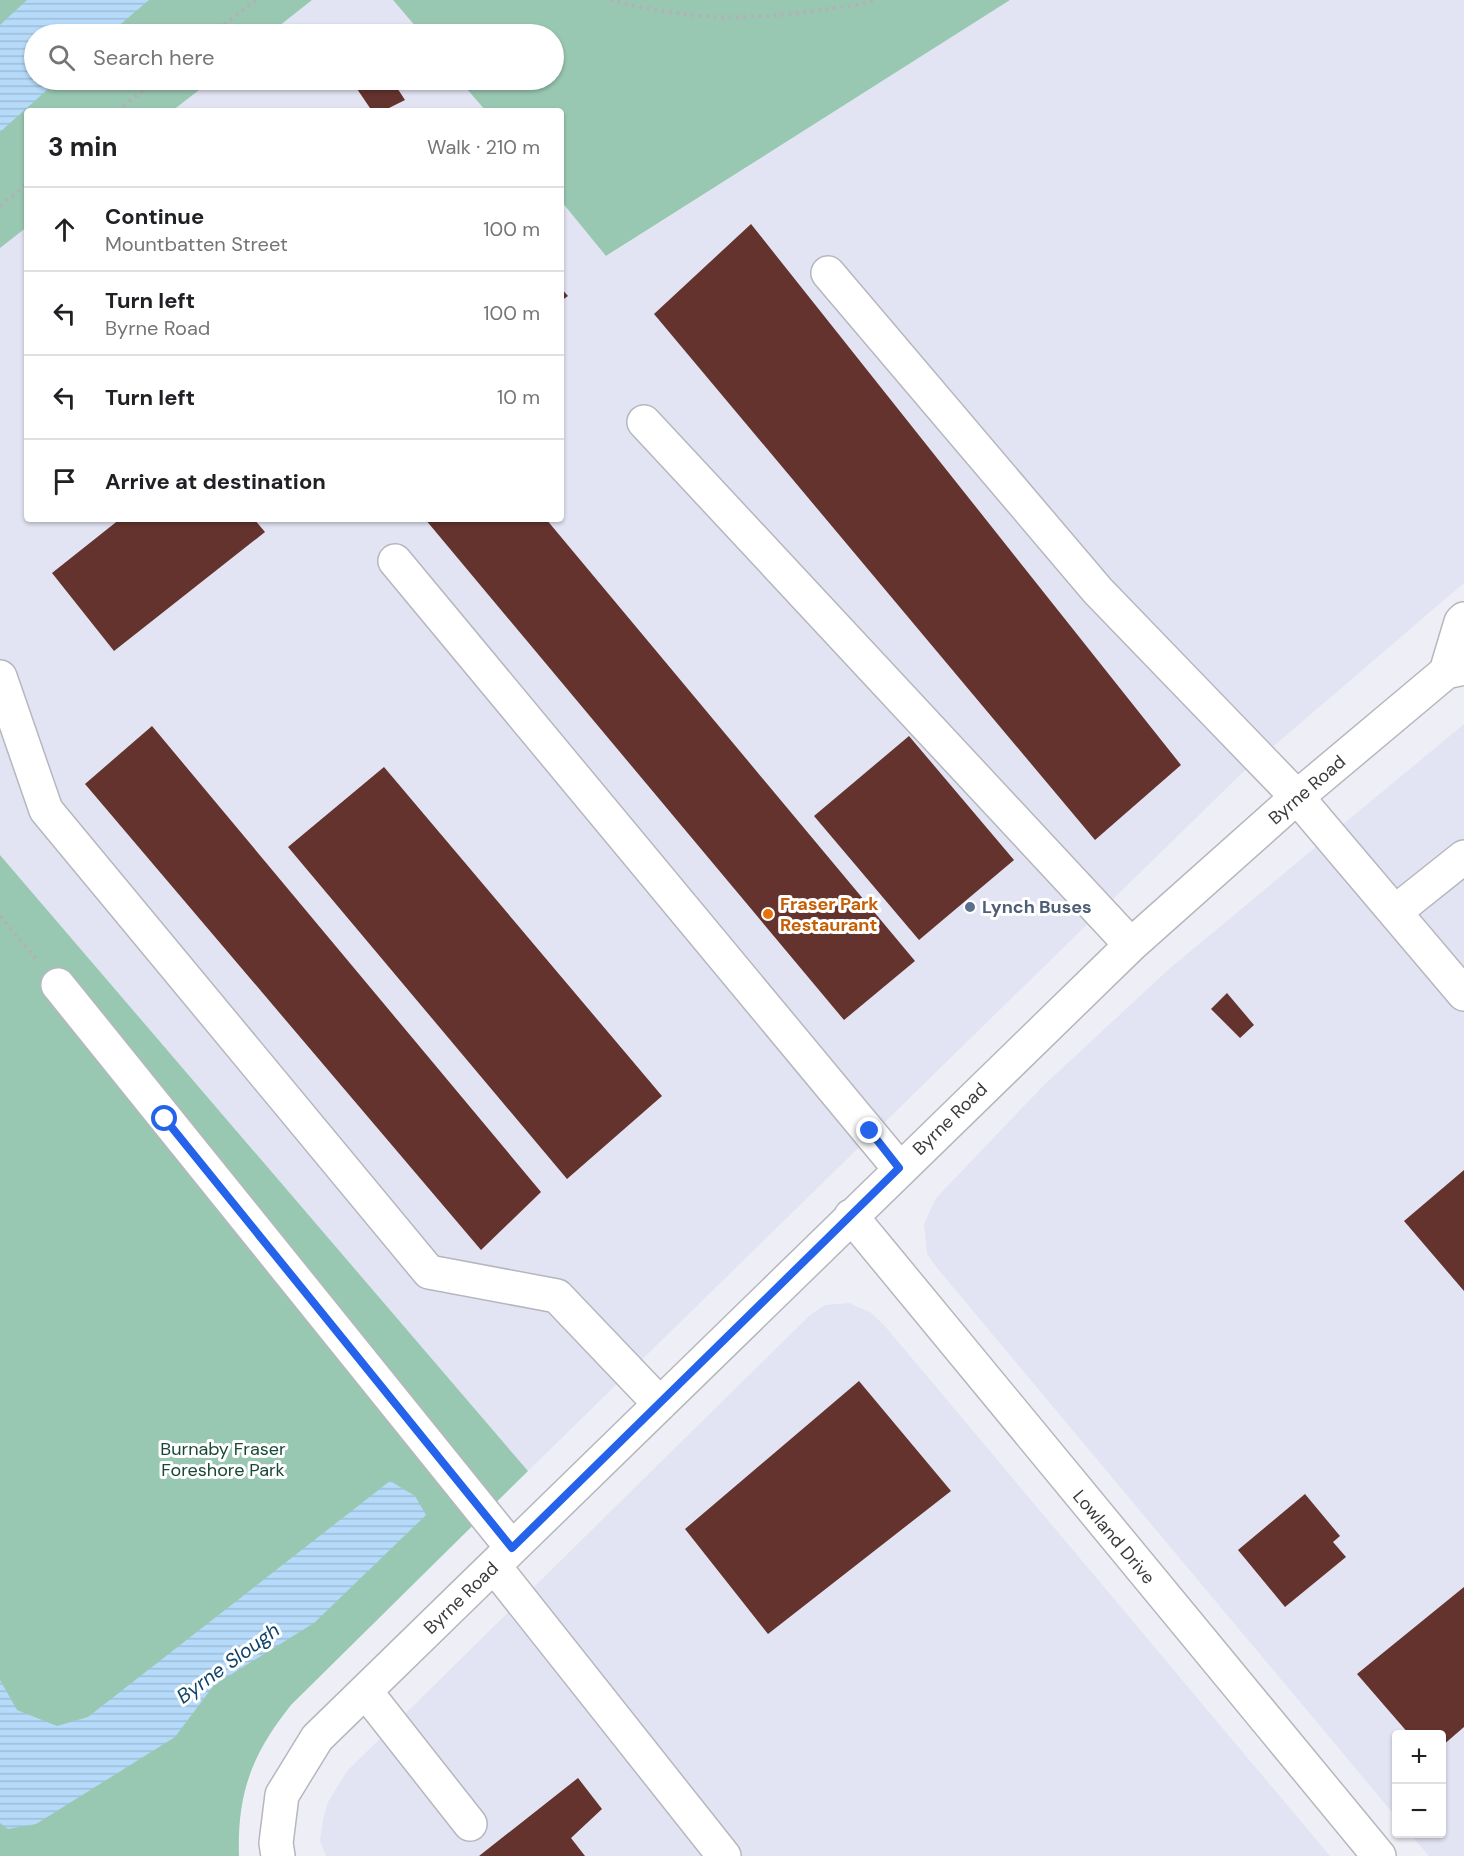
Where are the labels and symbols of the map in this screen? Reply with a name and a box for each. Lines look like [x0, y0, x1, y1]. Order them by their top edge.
street label: Byrne Road [1263, 750, 1351, 830]
place label: Fraser Park Restaurant [780, 892, 879, 937]
place label: Lynch Buses [982, 895, 1092, 919]
marker: Lynch Buses [963, 900, 977, 914]
marker: Fraser Park Restaurant [761, 907, 775, 921]
street label: Byrne Road [908, 1077, 992, 1161]
route start [151, 1105, 177, 1131]
route end [856, 1117, 882, 1143]
park label: Burnaby Fraser Foreshore Park [160, 1437, 286, 1482]
street label: Lowland Drive [1068, 1485, 1160, 1589]
street label: Byrne Road [419, 1556, 503, 1640]
water label: Byrne Slough [171, 1617, 285, 1709]

